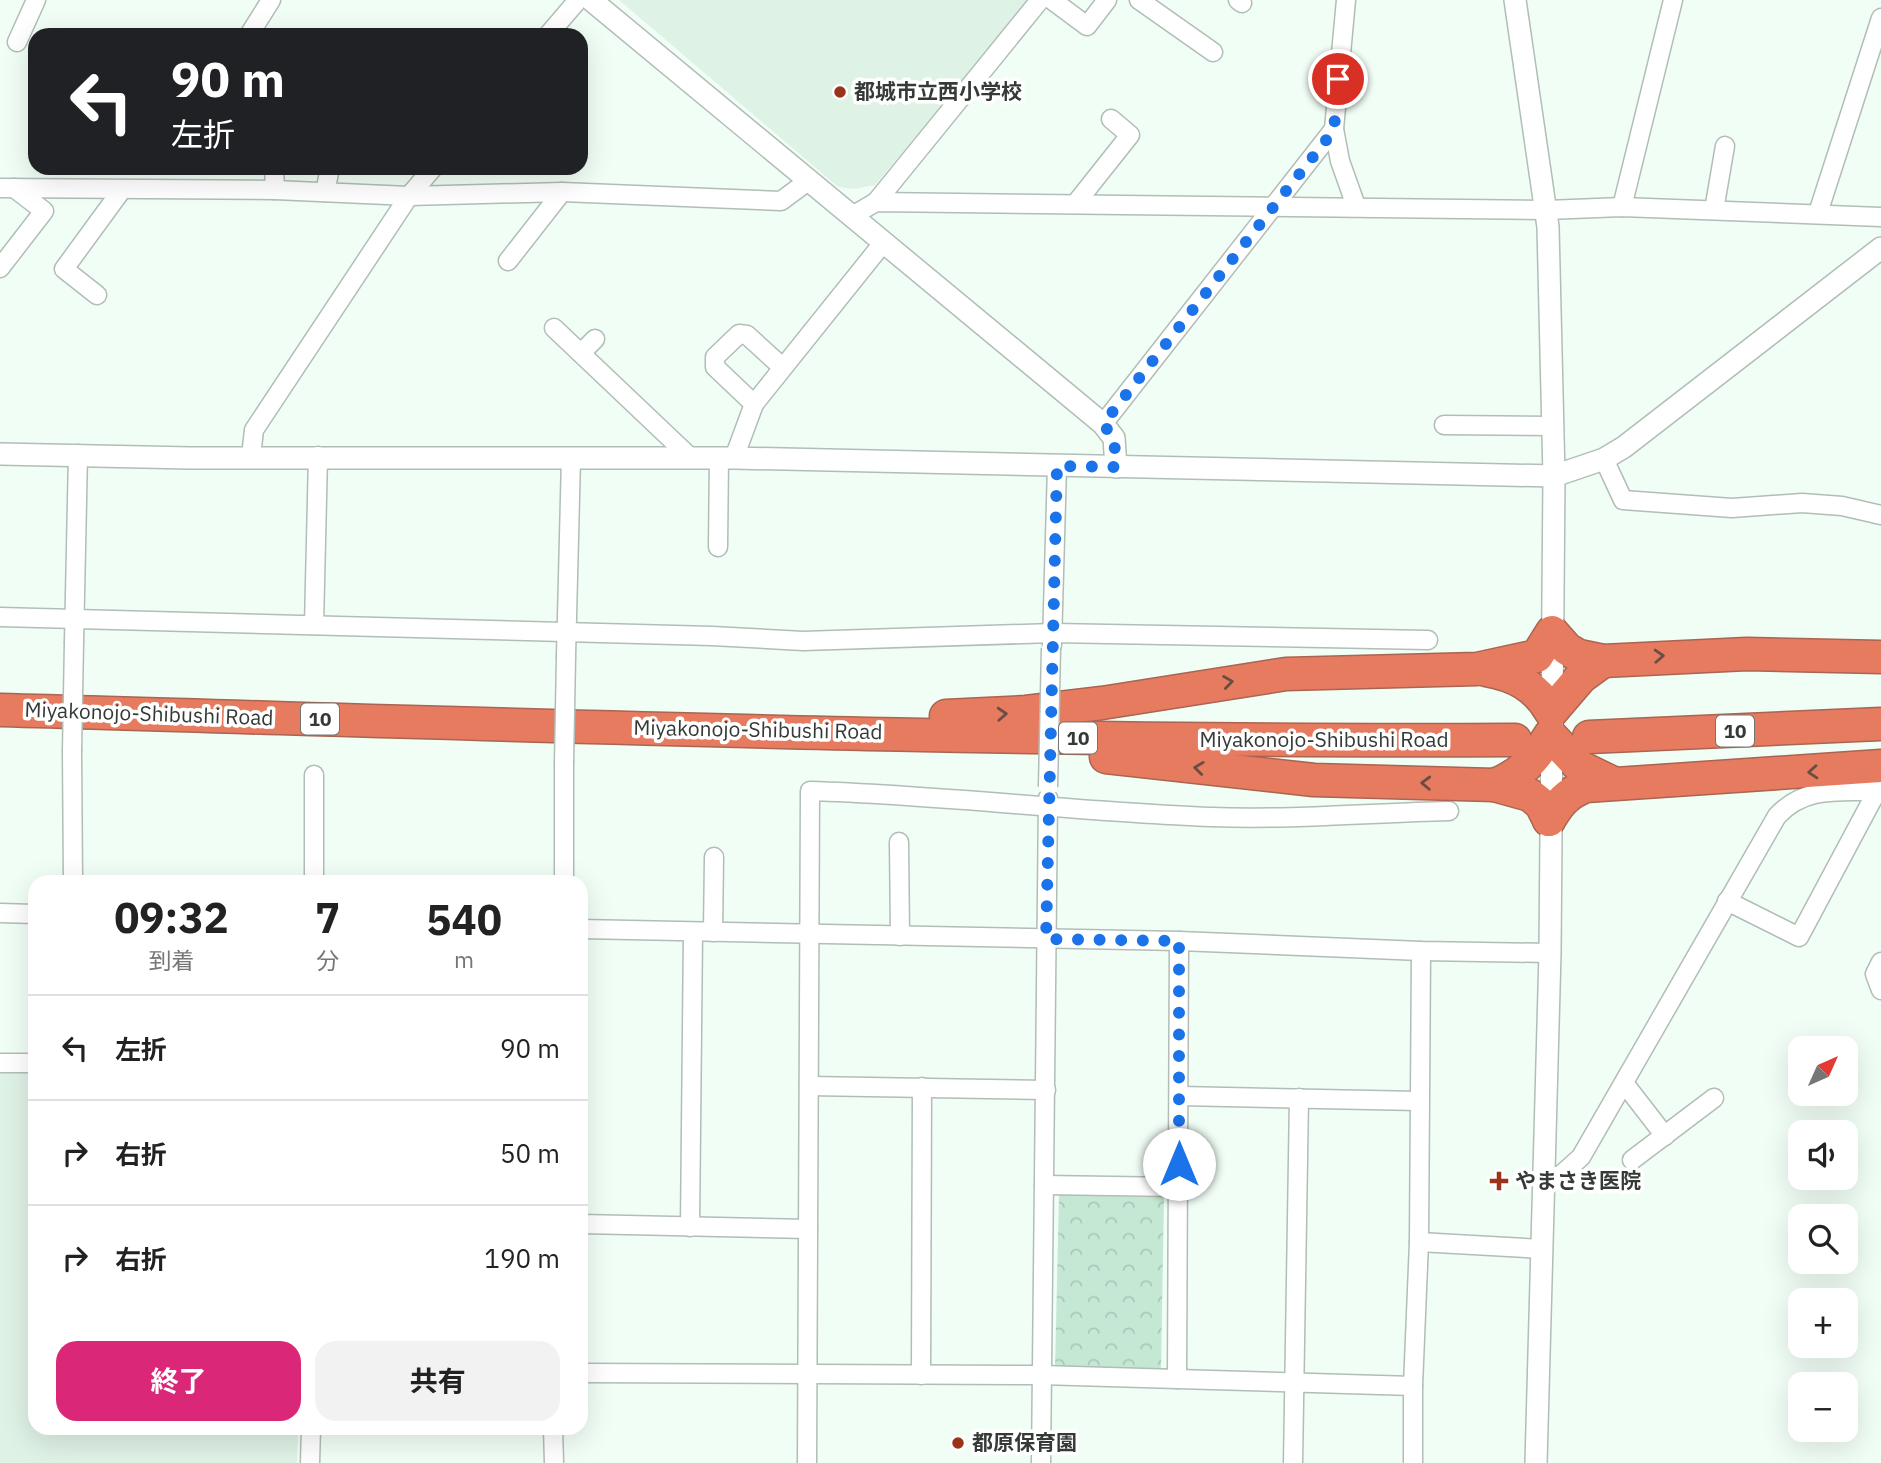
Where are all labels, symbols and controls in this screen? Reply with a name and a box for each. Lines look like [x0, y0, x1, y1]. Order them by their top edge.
text: 90 m [171, 47, 285, 110]
pin [1308, 49, 1368, 109]
icon: left [56, 56, 147, 147]
icon: arrive [1319, 60, 1357, 98]
place label: 都城市立西小学校 [854, 77, 1022, 105]
marker: 都城市立西小学校 [832, 84, 848, 100]
text: 左折 [171, 113, 235, 155]
one-way arrow [1654, 649, 1665, 664]
one-way arrow [1222, 674, 1233, 689]
street label: Miyakonojo-Shibushi Road [24, 695, 274, 731]
road number: 10 [301, 704, 339, 734]
one-way arrow [997, 706, 1008, 721]
street label: Miyakonojo-Shibushi Road [633, 713, 883, 745]
road number: 10 [1716, 716, 1754, 746]
road number: 10 [1059, 722, 1097, 754]
street label: Miyakonojo-Shibushi Road [1199, 725, 1449, 753]
one-way arrow [1193, 760, 1205, 775]
one-way arrow [1807, 764, 1818, 779]
one-way arrow [1420, 775, 1431, 790]
text: 09:32 [114, 890, 229, 945]
text: 7 [315, 890, 340, 945]
text: 540 [426, 892, 502, 947]
text: m [454, 944, 474, 974]
text: 到着 [148, 945, 194, 975]
text: 分 [316, 945, 339, 975]
icon: left [56, 1029, 94, 1067]
text: 90 m [500, 1031, 560, 1065]
text: 左折 [115, 1032, 167, 1066]
north arrow [1788, 1036, 1858, 1106]
map controls [1788, 1036, 1858, 1442]
button: sound [1788, 1120, 1858, 1190]
position arrow [1142, 1127, 1216, 1201]
icon: right [56, 1134, 94, 1172]
text: 50 m [500, 1136, 560, 1170]
text: 右折 [115, 1137, 167, 1171]
place label: やまさき医院 [1515, 1166, 1641, 1194]
marker: やまさき医院 [1489, 1171, 1509, 1191]
button: search [1788, 1204, 1858, 1274]
icon: right [56, 1239, 94, 1277]
text: 190 m [484, 1241, 560, 1275]
text: 右折 [115, 1242, 167, 1276]
button: + [1788, 1288, 1858, 1358]
button: 終了 [56, 1341, 301, 1421]
button: 共有 [315, 1341, 560, 1421]
button: − [1788, 1372, 1858, 1442]
place label: 都原保育園 [972, 1428, 1077, 1456]
marker: 都原保育園 [950, 1435, 966, 1451]

